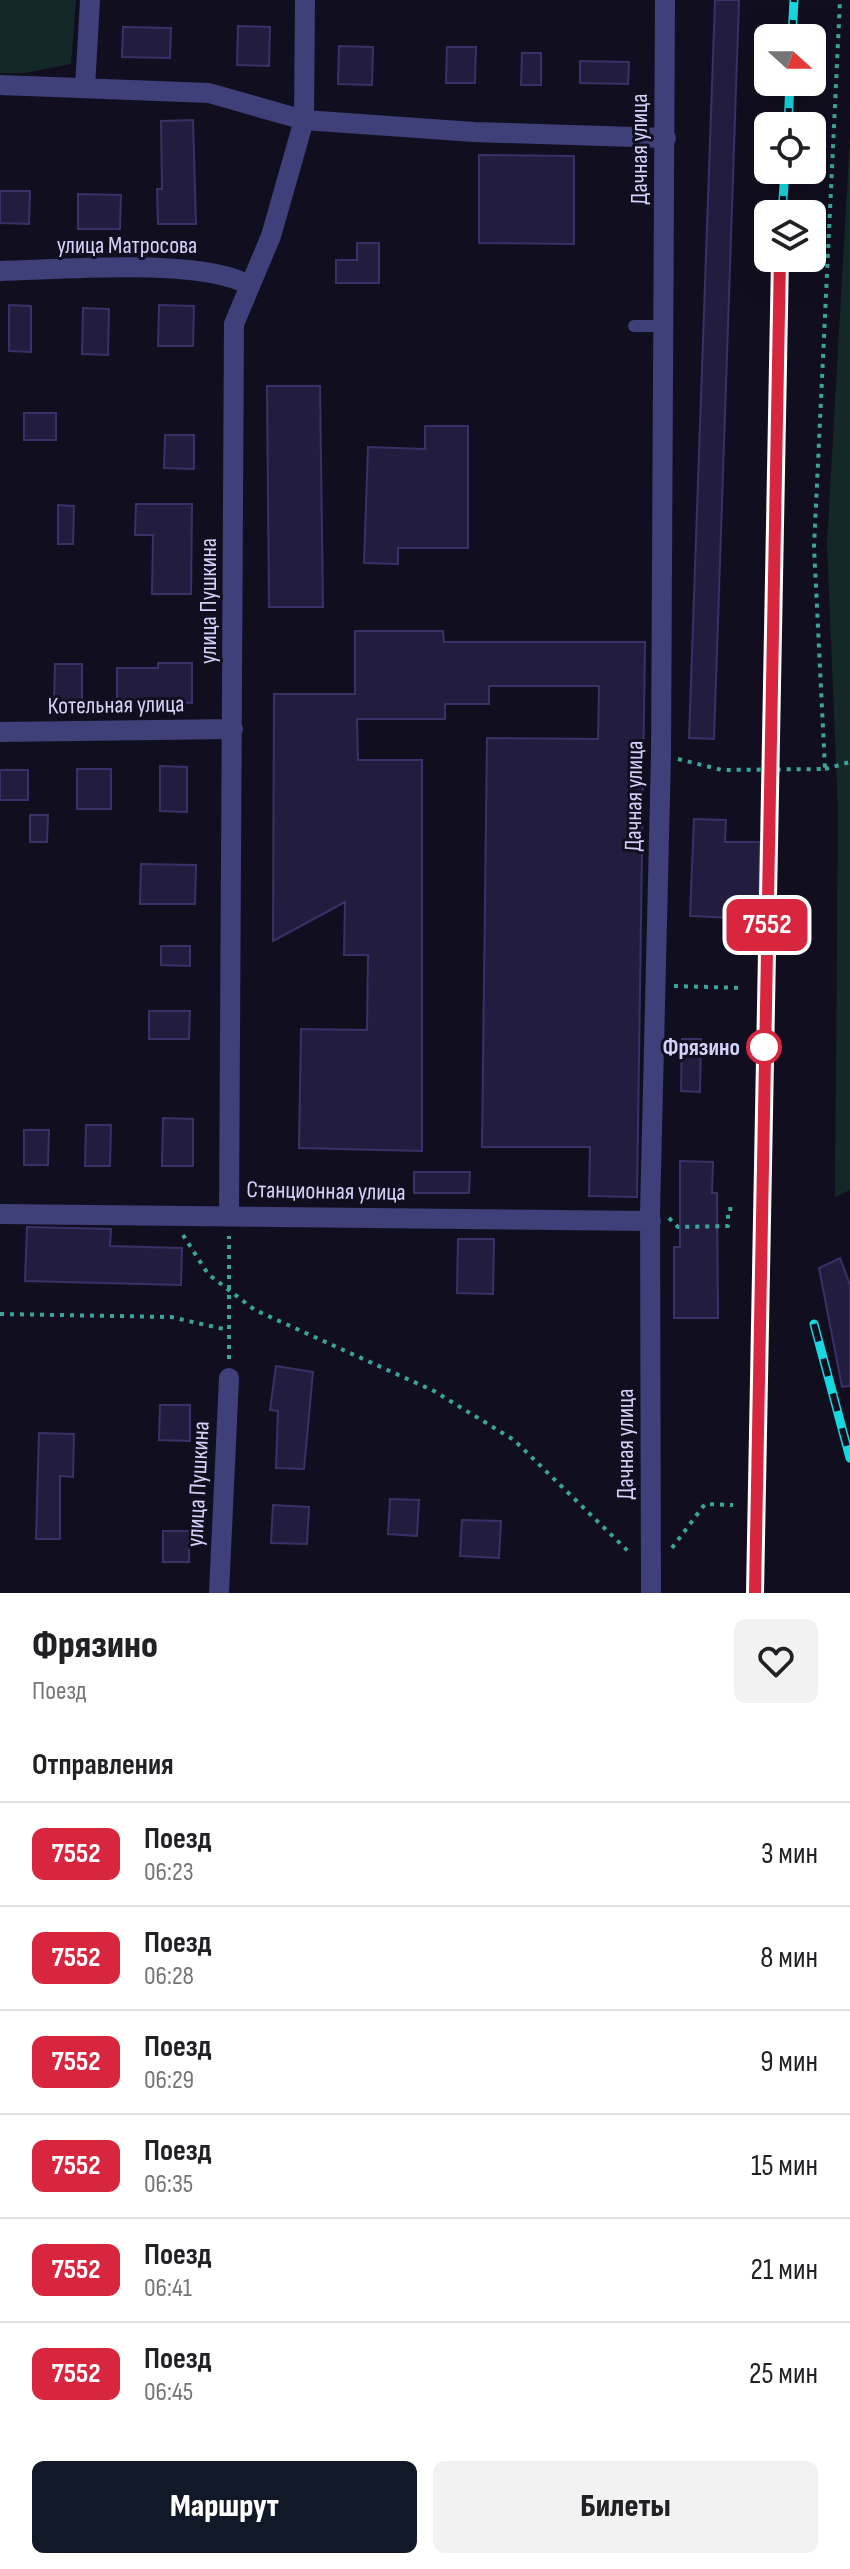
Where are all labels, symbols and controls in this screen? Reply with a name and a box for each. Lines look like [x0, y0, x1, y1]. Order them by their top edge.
north arrow [754, 24, 826, 96]
map controls [754, 24, 826, 272]
street label: Дачная улица [625, 94, 654, 204]
button: locate [754, 112, 826, 184]
button: layers [754, 200, 826, 272]
street label: улица Матросова [57, 231, 197, 260]
street label: улица Пушкина [194, 538, 223, 664]
street label: Котельная улица [47, 689, 185, 721]
street label: Дачная улица [619, 740, 649, 852]
line badge: 7552 [711, 899, 823, 951]
text: 7552 [742, 908, 792, 941]
marker: Фрязино [747, 1030, 781, 1064]
place label: Фрязино [662, 1033, 740, 1062]
street label: Станционная улица [246, 1175, 406, 1207]
street label: Дачная улица [611, 1389, 640, 1499]
street label: улица Пушкина [180, 1420, 216, 1548]
button: heart [734, 1619, 818, 1703]
text: Фрязино [32, 1623, 158, 1668]
text: Поезд [32, 1676, 86, 1707]
text: Отправления [32, 1747, 174, 1783]
text: Поезд [144, 1821, 211, 1857]
text: 3 мин [761, 1836, 818, 1872]
text: 7552 [51, 1837, 101, 1870]
text: 06:23 [144, 1857, 194, 1888]
text: Поезд [144, 1925, 211, 1961]
text: 8 мин [760, 1940, 818, 1976]
text: 7552 [51, 1941, 101, 1974]
text: 06:28 [144, 1961, 194, 1992]
text: Поезд [144, 2029, 211, 2065]
text: 9 мин [760, 2044, 818, 2080]
text: 7552 [51, 2045, 101, 2078]
text: 06:29 [144, 2065, 194, 2096]
text: Поезд [144, 2133, 211, 2169]
text: 15 мин [751, 2148, 818, 2184]
text: 7552 [51, 2149, 101, 2182]
text: 06:35 [144, 2169, 193, 2200]
text: Поезд [144, 2237, 211, 2273]
text: 21 мин [751, 2252, 818, 2288]
text: 7552 [51, 2253, 101, 2286]
text: 06:41 [144, 2273, 192, 2304]
text: Поезд [144, 2341, 211, 2377]
text: 25 мин [749, 2356, 818, 2392]
text: 7552 [51, 2357, 101, 2390]
text: 06:45 [144, 2377, 193, 2408]
button: Маршрут [32, 2461, 417, 2553]
button: Билеты [433, 2461, 818, 2553]

